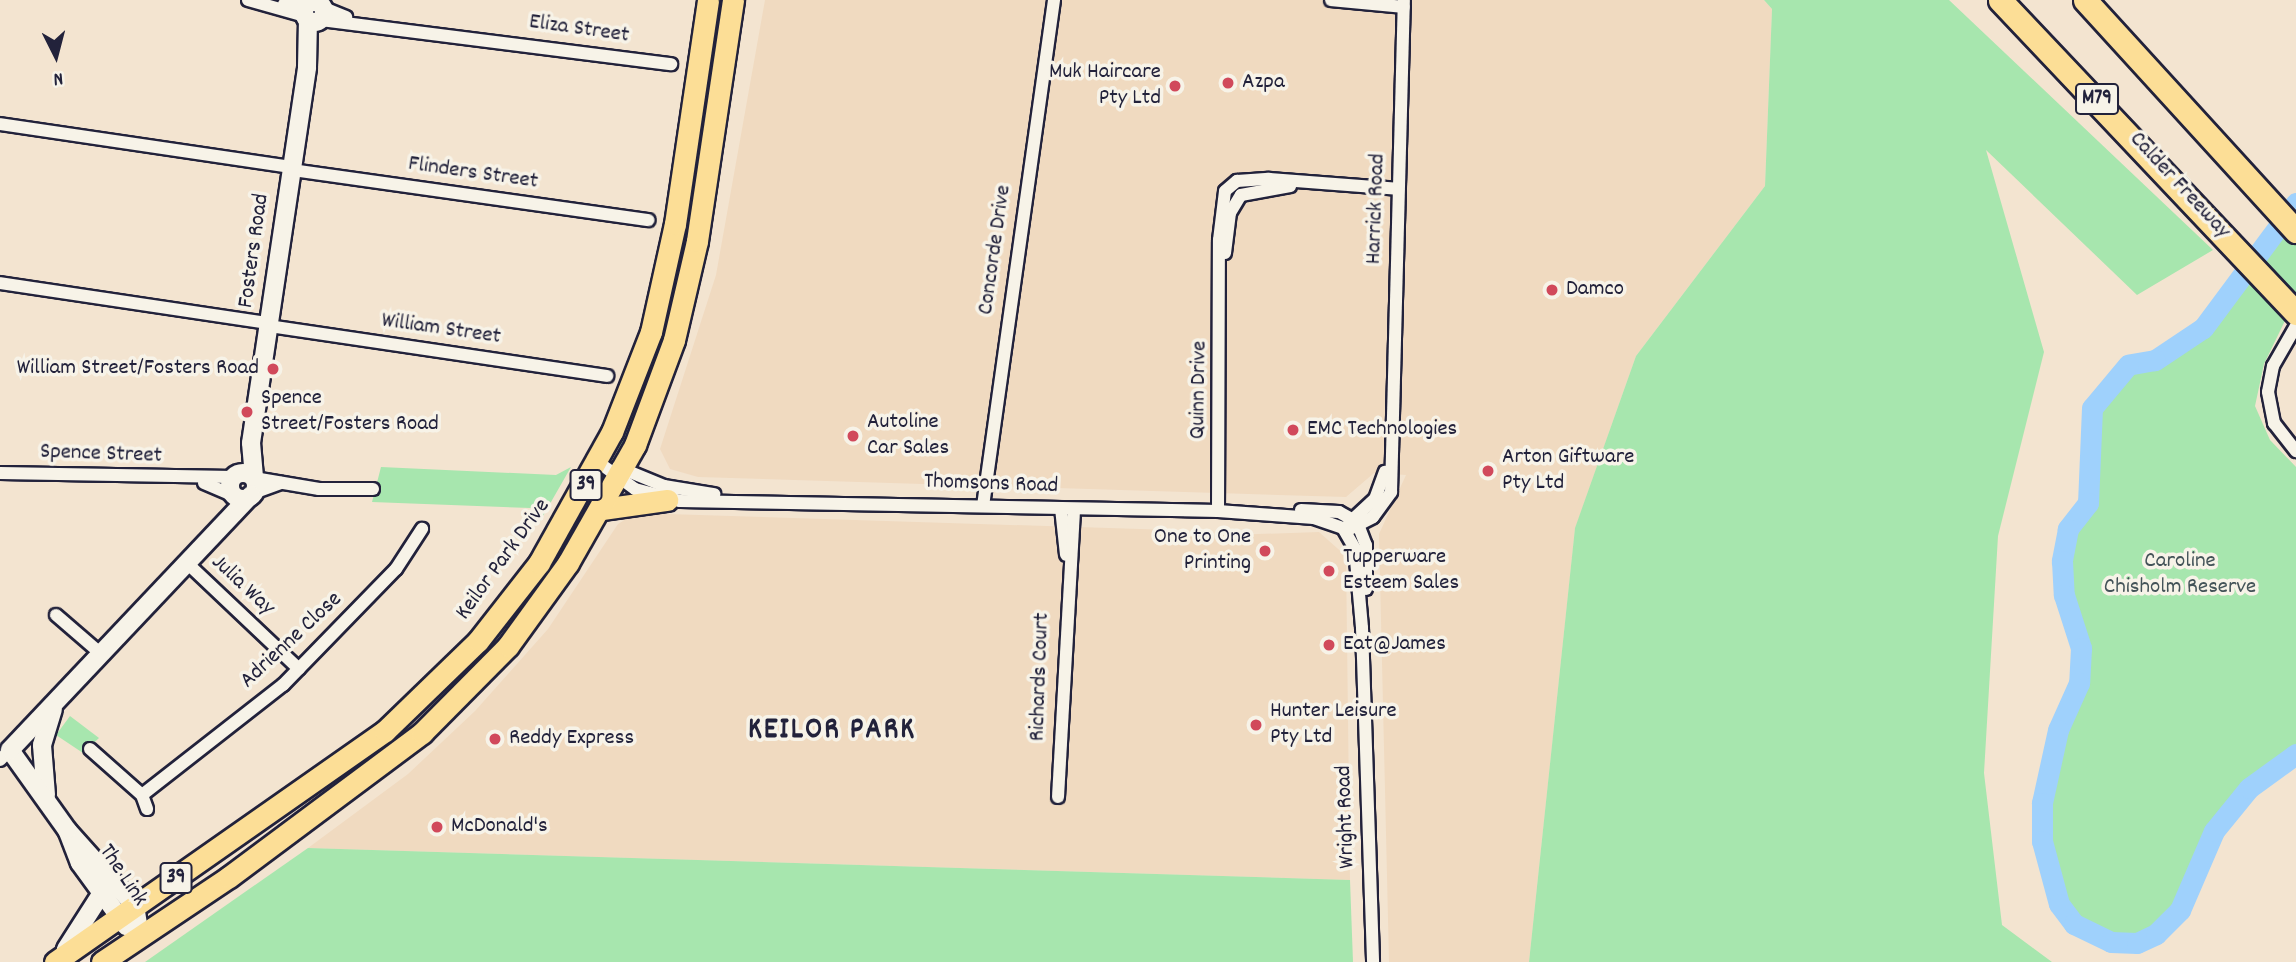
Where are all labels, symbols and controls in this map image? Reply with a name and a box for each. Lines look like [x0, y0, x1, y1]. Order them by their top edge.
street label: Eliza Street [527, 9, 631, 51]
north arrow [21, 21, 91, 91]
place label: Muk Haircare Pty Ltd [1049, 59, 1161, 113]
text: N [52, 63, 64, 91]
place label: Azpa [1242, 69, 1285, 97]
marker: Azpa [1220, 75, 1236, 91]
marker: Muk Haircare Pty Ltd [1167, 78, 1183, 94]
road number: M79 [2074, 82, 2120, 116]
street label: Calder Freeway [2122, 127, 2236, 245]
street label: Flinders Street [406, 151, 540, 197]
street label: Harrick Road [1361, 153, 1393, 265]
street label: Concorde Drive [973, 183, 1019, 317]
street label: Fosters Road [233, 192, 277, 310]
place label: Damco [1566, 276, 1624, 304]
marker: Damco [1544, 282, 1560, 298]
street label: William Street [380, 308, 502, 352]
street label: Quinn Drive [1185, 341, 1215, 439]
place label: William Street/Fosters Road [17, 355, 259, 383]
marker: William Street/Fosters Road [265, 361, 281, 377]
place label: Spence Street/Fosters Road [261, 385, 439, 439]
marker: Spence Street/Fosters Road [239, 404, 255, 420]
place label: Autoline Car Sales [867, 409, 949, 463]
place label: EMC Technologies [1307, 416, 1457, 444]
marker: EMC Technologies [1285, 422, 1301, 438]
marker: Autoline Car Sales [845, 428, 861, 444]
street label: Spence Street [40, 439, 162, 471]
place label: Arton Giftware Pty Ltd [1502, 444, 1634, 498]
marker: Arton Giftware Pty Ltd [1480, 463, 1496, 479]
road number: 39 [568, 468, 604, 503]
street label: Thomsons Road [923, 469, 1059, 501]
street label: Keilor Park Drive [451, 494, 557, 626]
place label: One to One Printing [1154, 524, 1251, 578]
marker: One to One Printing [1257, 543, 1273, 559]
place label: Tupperware Esteem Sales [1343, 544, 1459, 598]
park label: Caroline Chisholm Reserve [2104, 548, 2256, 602]
street label: Julia Way [204, 550, 280, 622]
marker: Tupperware Esteem Sales [1321, 563, 1337, 579]
street label: Adrienne Close [235, 587, 349, 695]
street label: Richards Court [1025, 612, 1057, 742]
place label: Eat@James [1343, 631, 1446, 659]
marker: Eat@James [1321, 637, 1337, 653]
place label: Hunter Leisure Pty Ltd [1270, 698, 1397, 752]
district label: KEILOR PARK [749, 714, 915, 750]
marker: Hunter Leisure Pty Ltd [1248, 717, 1264, 733]
place label: Reddy Express [509, 725, 634, 753]
marker: Reddy Express [487, 731, 503, 747]
street label: Wright Road [1331, 765, 1363, 869]
place label: McDonald's [451, 813, 548, 841]
marker: McDonald's [429, 819, 445, 835]
street label: The Link [91, 840, 153, 912]
road number: 39 [158, 860, 194, 896]

